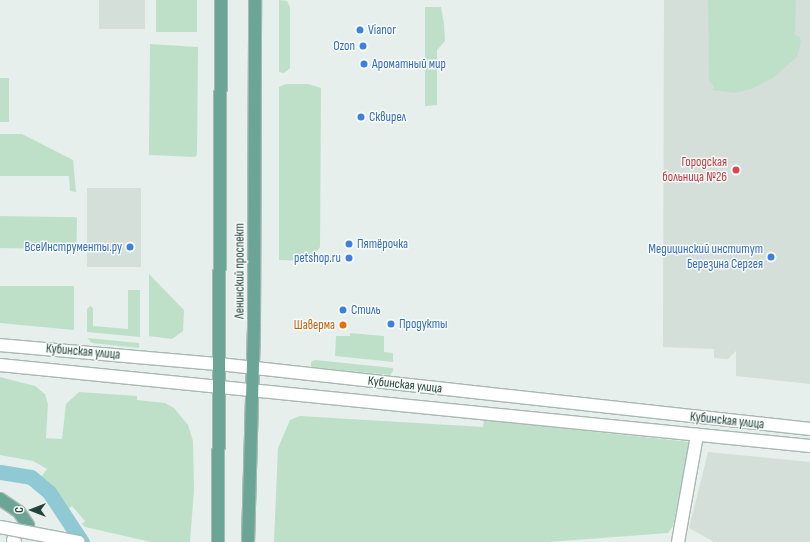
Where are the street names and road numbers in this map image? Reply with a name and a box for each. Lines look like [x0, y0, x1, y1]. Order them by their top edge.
street label: Ленинский проспект [232, 223, 248, 319]
street label: Кубинская улица [45, 341, 121, 363]
street label: Кубинская улица [367, 373, 443, 397]
street label: Кубинская улица [689, 409, 765, 433]

